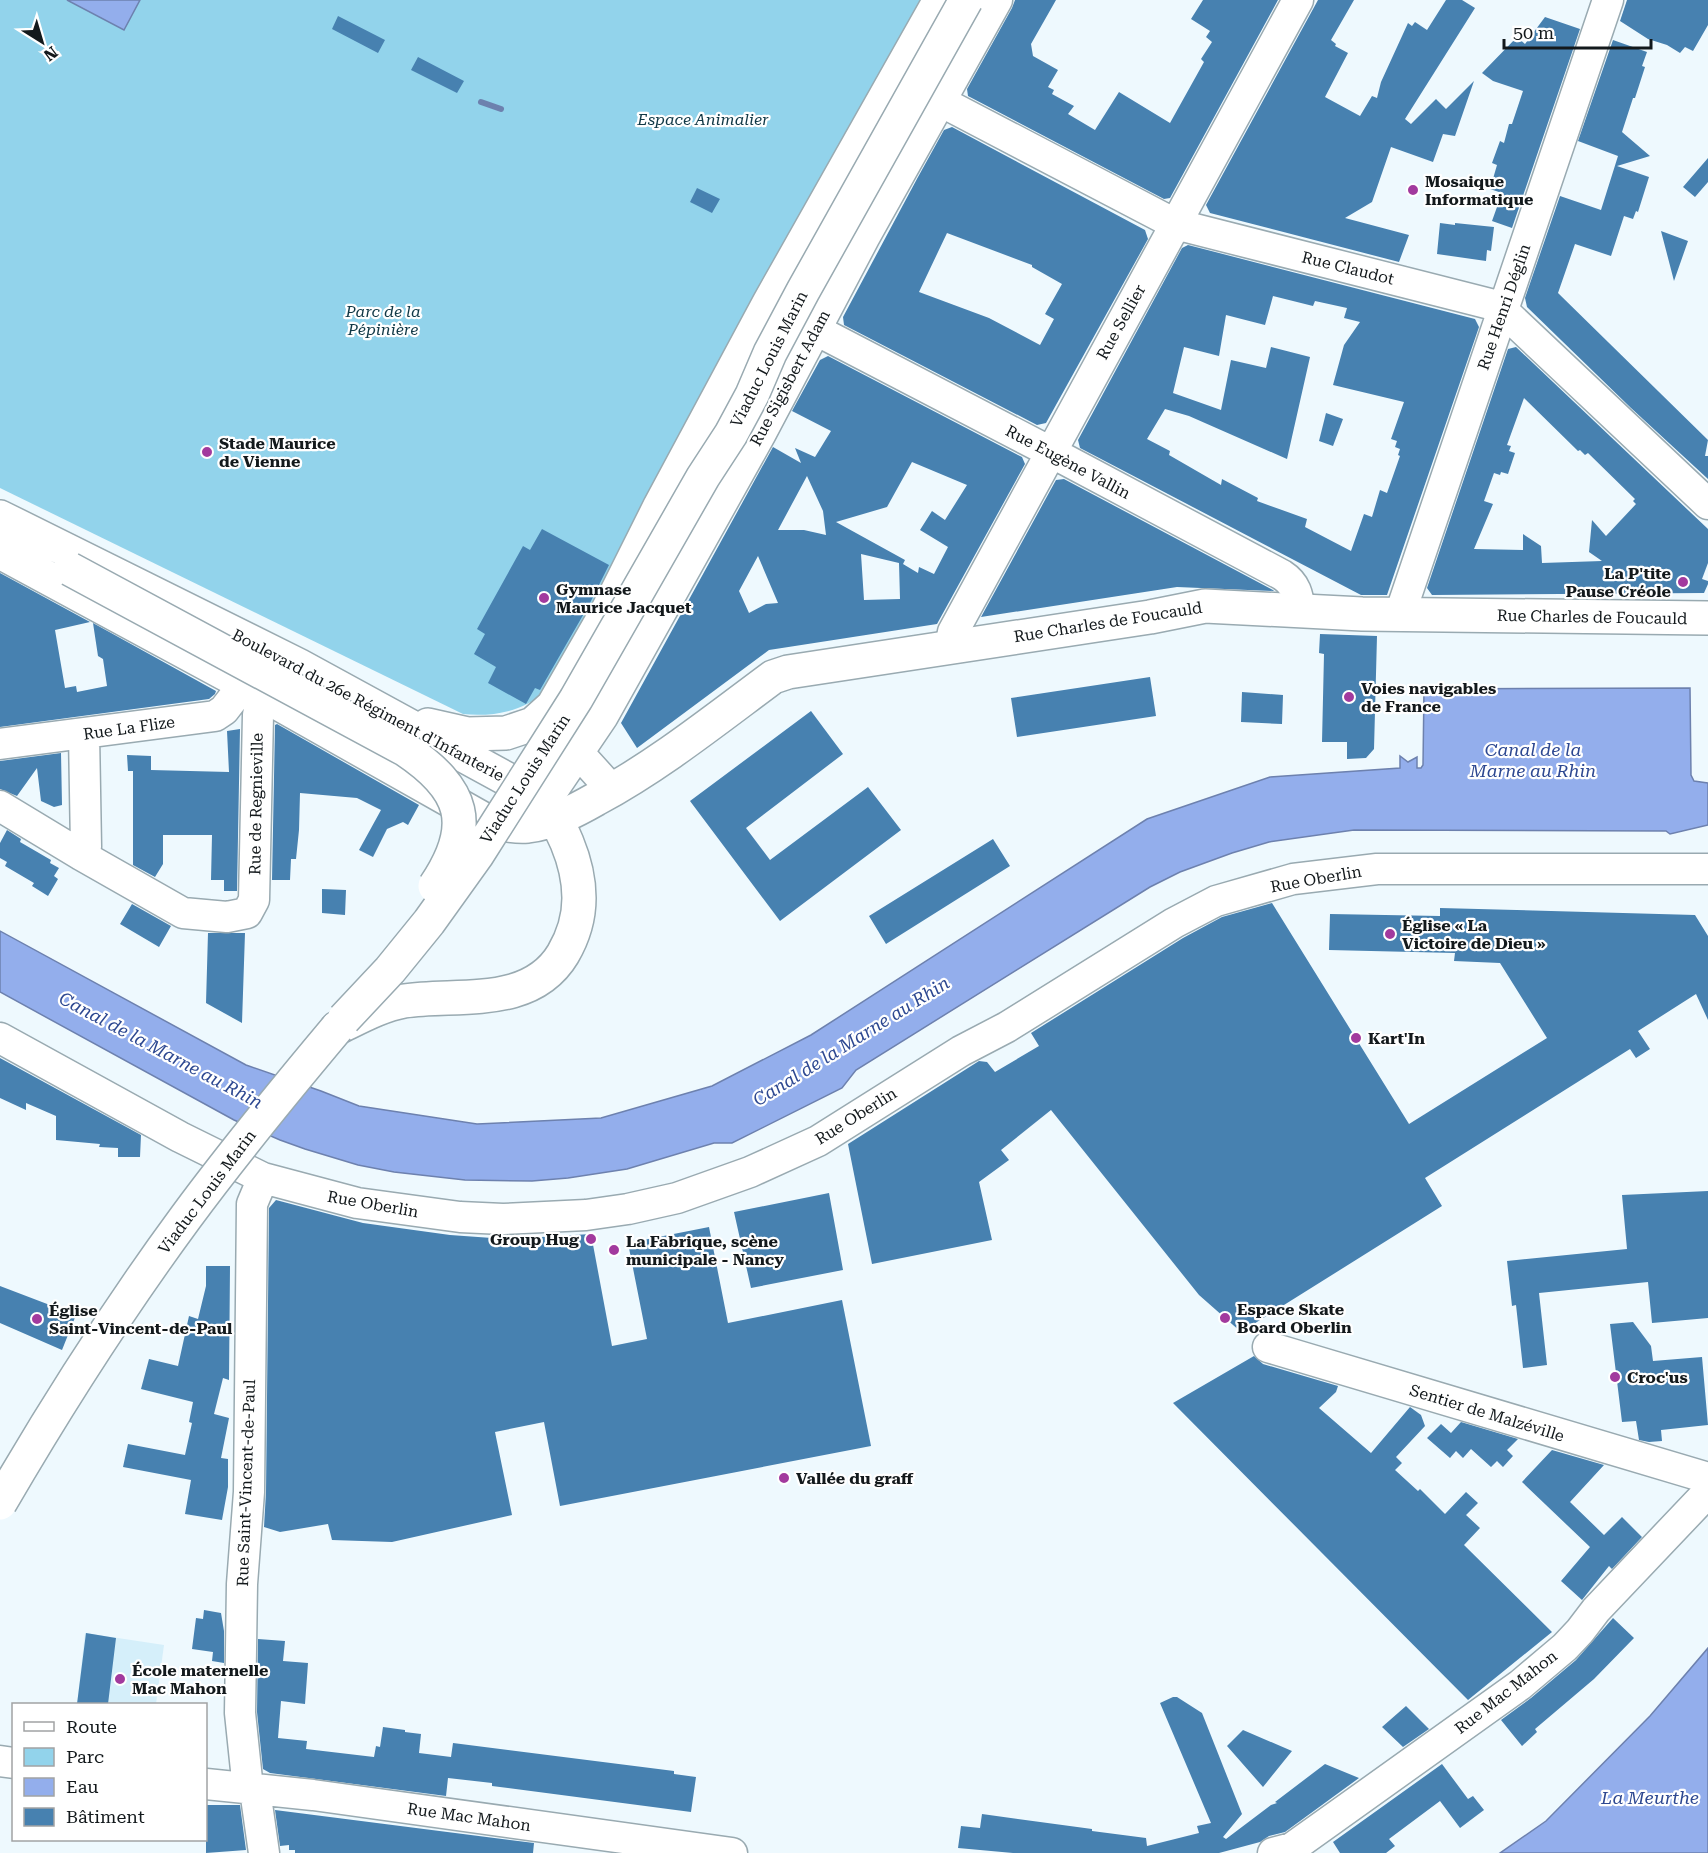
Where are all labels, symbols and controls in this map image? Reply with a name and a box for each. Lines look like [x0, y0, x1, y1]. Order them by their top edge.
north arrow [12, 12, 72, 72]
scale bar [1504, 12, 1651, 50]
text: 50 m [1513, 22, 1554, 43]
text: N [40, 42, 61, 65]
park label: Espace Animalier [636, 110, 769, 129]
place label: Mosaique Informatique [1425, 172, 1533, 209]
marker: Mosaique Informatique [1406, 183, 1420, 197]
street label: Rue Henri Déglin [1473, 241, 1535, 373]
street label: Rue Claudot [1300, 247, 1396, 289]
street label: Rue Sellier [1093, 281, 1150, 363]
street label: Viaduc Louis Marin [726, 288, 812, 430]
park label: Parc de la Pépinière [344, 302, 421, 339]
street label: Rue Sigisbert Adam [746, 306, 834, 449]
street label: Rue Eugène Vallin [1002, 421, 1134, 503]
place label: Stade Maurice de Vienne [219, 434, 336, 471]
marker: Stade Maurice de Vienne [200, 445, 214, 459]
place label: La P'tite Pause Créole [1566, 564, 1671, 601]
marker: La P'tite Pause Créole [1676, 575, 1690, 589]
place label: Gymnase Maurice Jacquet [556, 580, 692, 617]
marker: Gymnase Maurice Jacquet [537, 591, 551, 605]
street label: Rue Charles de Foucauld [1012, 598, 1204, 646]
street label: Rue Charles de Foucauld [1497, 606, 1687, 628]
street label: Boulevard du 26e Régiment d'Infanterie [229, 625, 507, 785]
place label: Voies navigables de France [1361, 679, 1496, 716]
marker: Voies navigables de France [1342, 690, 1356, 704]
street label: Viaduc Louis Marin [476, 711, 574, 847]
street label: Rue La Flize [82, 712, 176, 744]
street label: Rue de Regnieville [245, 732, 267, 875]
water label: Canal de la Marne au Rhin [1469, 739, 1596, 781]
street label: Rue Oberlin [1269, 862, 1363, 896]
place label: Église « La Victoire de Dieu » [1402, 916, 1546, 953]
marker: Église « La Victoire de Dieu » [1383, 927, 1397, 941]
water label: Canal de la Marne au Rhin [749, 972, 953, 1110]
water label: Canal de la Marne au Rhin [56, 987, 266, 1113]
place label: Kart'In [1368, 1029, 1425, 1048]
marker: Kart'In [1349, 1031, 1363, 1045]
street label: Rue Oberlin [812, 1083, 900, 1149]
street label: Viaduc Louis Marin [154, 1126, 260, 1258]
street label: Rue Oberlin [326, 1187, 420, 1221]
place label: Group Hug [490, 1230, 579, 1249]
marker: Group Hug [584, 1232, 598, 1246]
place label: La Fabrique, scène municipale - Nancy [626, 1232, 784, 1269]
marker: La Fabrique, scène municipale - Nancy [607, 1243, 621, 1257]
place label: Espace Skate Board Oberlin [1237, 1300, 1352, 1337]
place label: Église Saint-Vincent-de-Paul [49, 1301, 233, 1338]
marker: Espace Skate Board Oberlin [1218, 1311, 1232, 1325]
marker: Église Saint-Vincent-de-Paul [30, 1312, 44, 1326]
place label: Croc'us [1627, 1368, 1688, 1387]
marker: Croc'us [1608, 1370, 1622, 1384]
street label: Rue Saint-Vincent-de-Paul [233, 1379, 259, 1587]
street label: Sentier de Malzéville [1407, 1380, 1567, 1446]
place label: Vallée du graff [796, 1469, 914, 1488]
marker: Vallée du graff [777, 1471, 791, 1485]
street label: Rue Mac Mahon [1451, 1646, 1561, 1738]
place label: École maternelle Mac Mahon [132, 1661, 268, 1698]
marker: École maternelle Mac Mahon [113, 1672, 127, 1686]
legend [12, 1703, 207, 1841]
text: Route [66, 1716, 117, 1737]
text: Parc [66, 1746, 104, 1767]
text: Eau [66, 1776, 99, 1797]
water label: La Meurthe [1600, 1787, 1699, 1808]
street label: Rue Mac Mahon [406, 1799, 532, 1835]
text: Bâtiment [66, 1806, 145, 1827]

